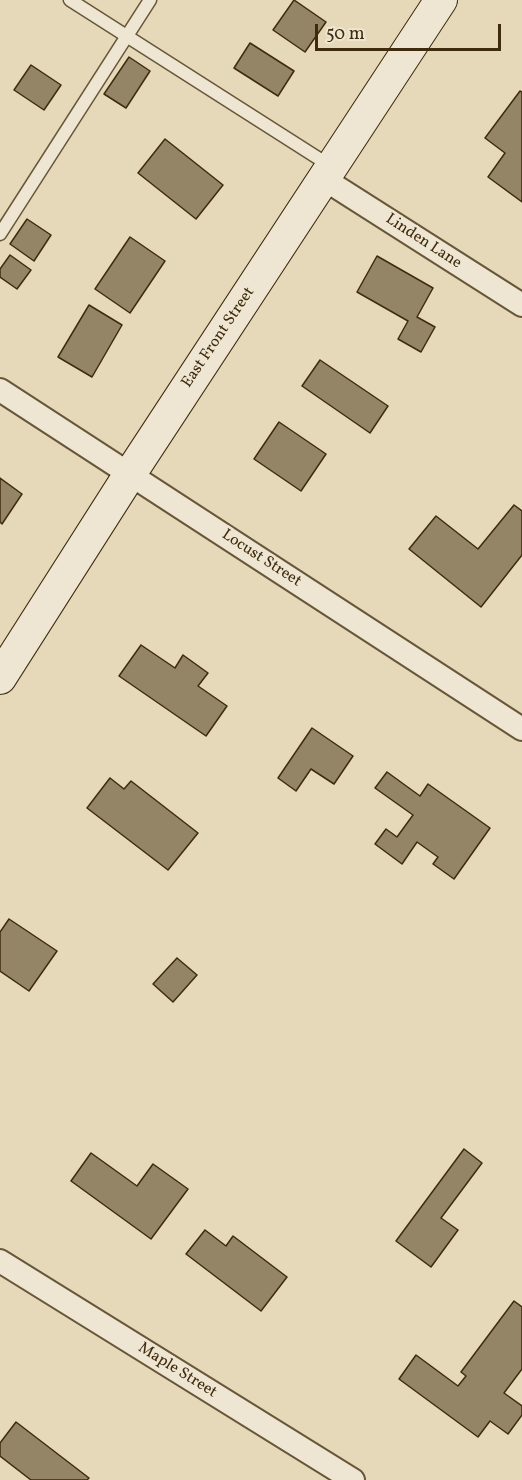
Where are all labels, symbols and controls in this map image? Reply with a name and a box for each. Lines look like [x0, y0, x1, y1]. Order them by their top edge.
scale bar [318, 12, 504, 50]
text: 50 m [326, 22, 365, 47]
street label: Linden Lane [381, 210, 465, 274]
street label: East Front Street [178, 284, 260, 392]
street label: Locust Street [218, 526, 304, 592]
street label: Maple Street [134, 1339, 220, 1403]

